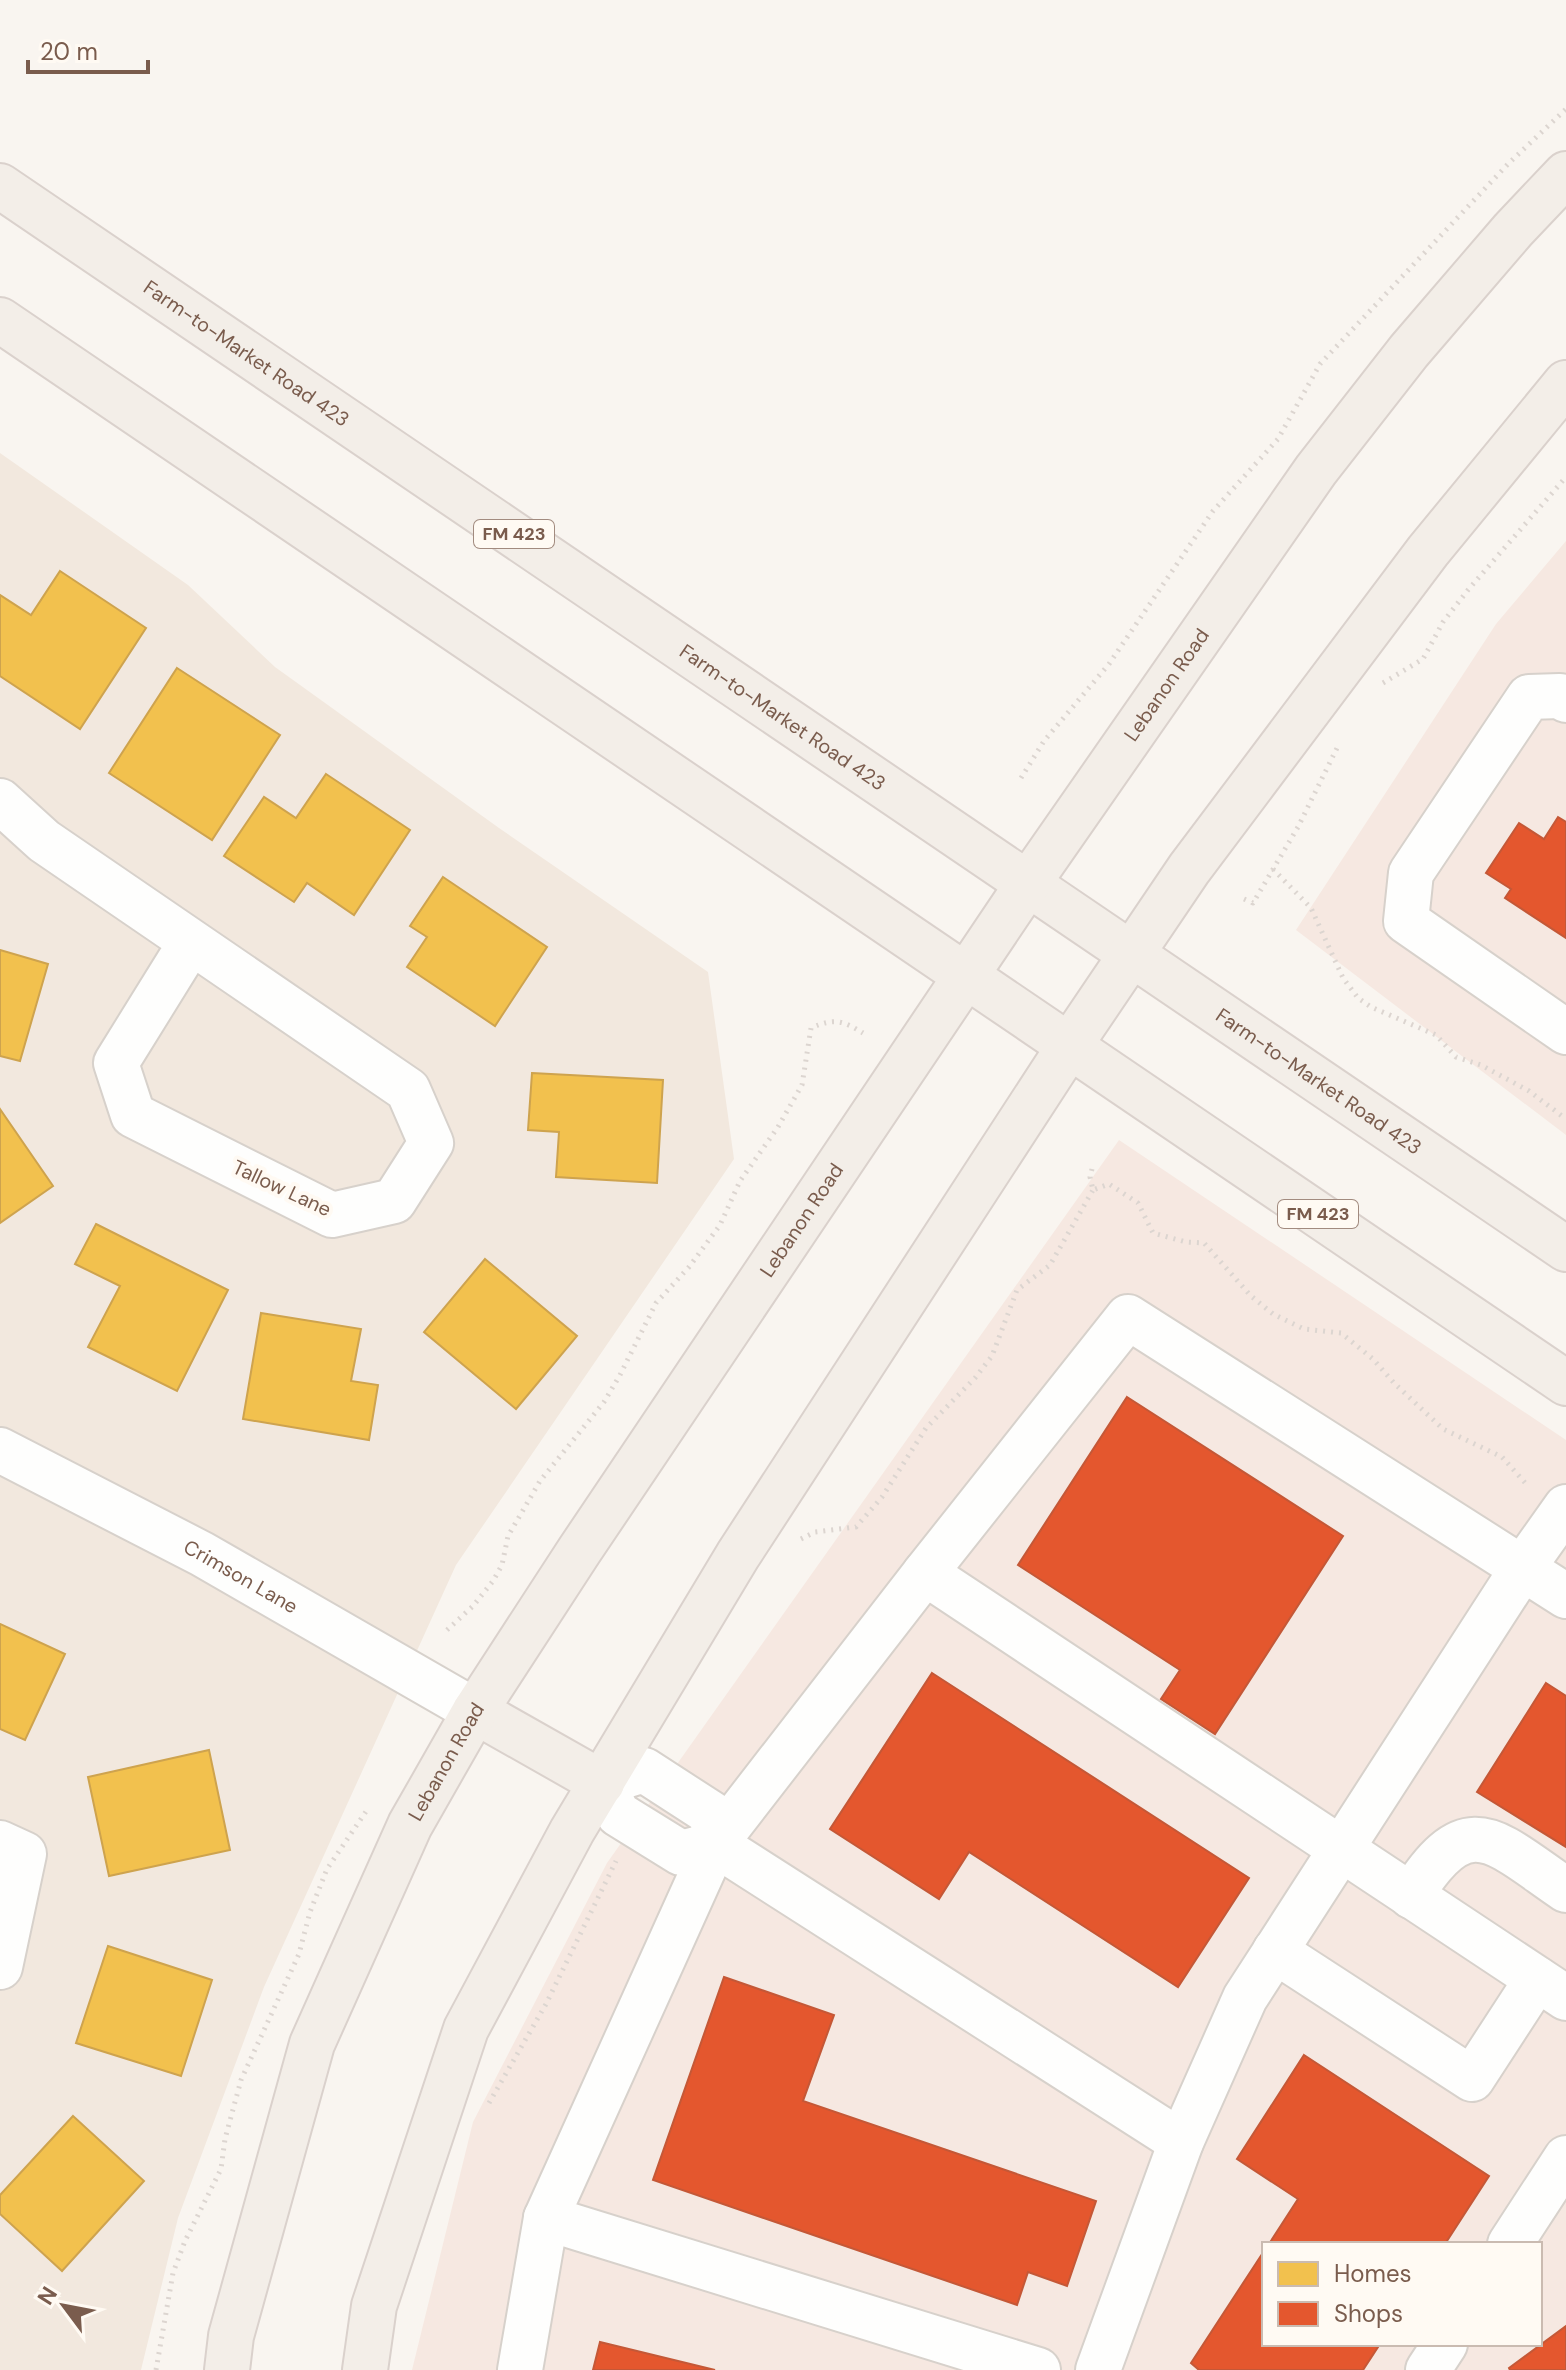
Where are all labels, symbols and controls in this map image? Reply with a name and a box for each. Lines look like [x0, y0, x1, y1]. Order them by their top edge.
scale bar [28, 24, 148, 74]
text: 20 m [40, 36, 98, 67]
street label: Farm-to-Market Road 423 [139, 274, 355, 432]
road number: FM 423 [474, 520, 554, 548]
street label: Lebanon Road [1118, 623, 1215, 746]
street label: Farm-to-Market Road 423 [675, 638, 891, 796]
street label: Farm-to-Market Road 423 [1211, 1002, 1427, 1160]
street label: Tallow Lane [229, 1154, 335, 1222]
street label: Lebanon Road [754, 1158, 849, 1282]
road number: FM 423 [1278, 1200, 1358, 1228]
street label: Crimson Lane [179, 1534, 303, 1619]
street label: Lebanon Road [402, 1698, 490, 1825]
legend [1262, 2242, 1542, 2346]
text: Homes [1334, 2258, 1412, 2289]
north arrow [24, 2266, 104, 2346]
text: N [31, 2281, 64, 2310]
text: Shops [1334, 2298, 1403, 2329]

